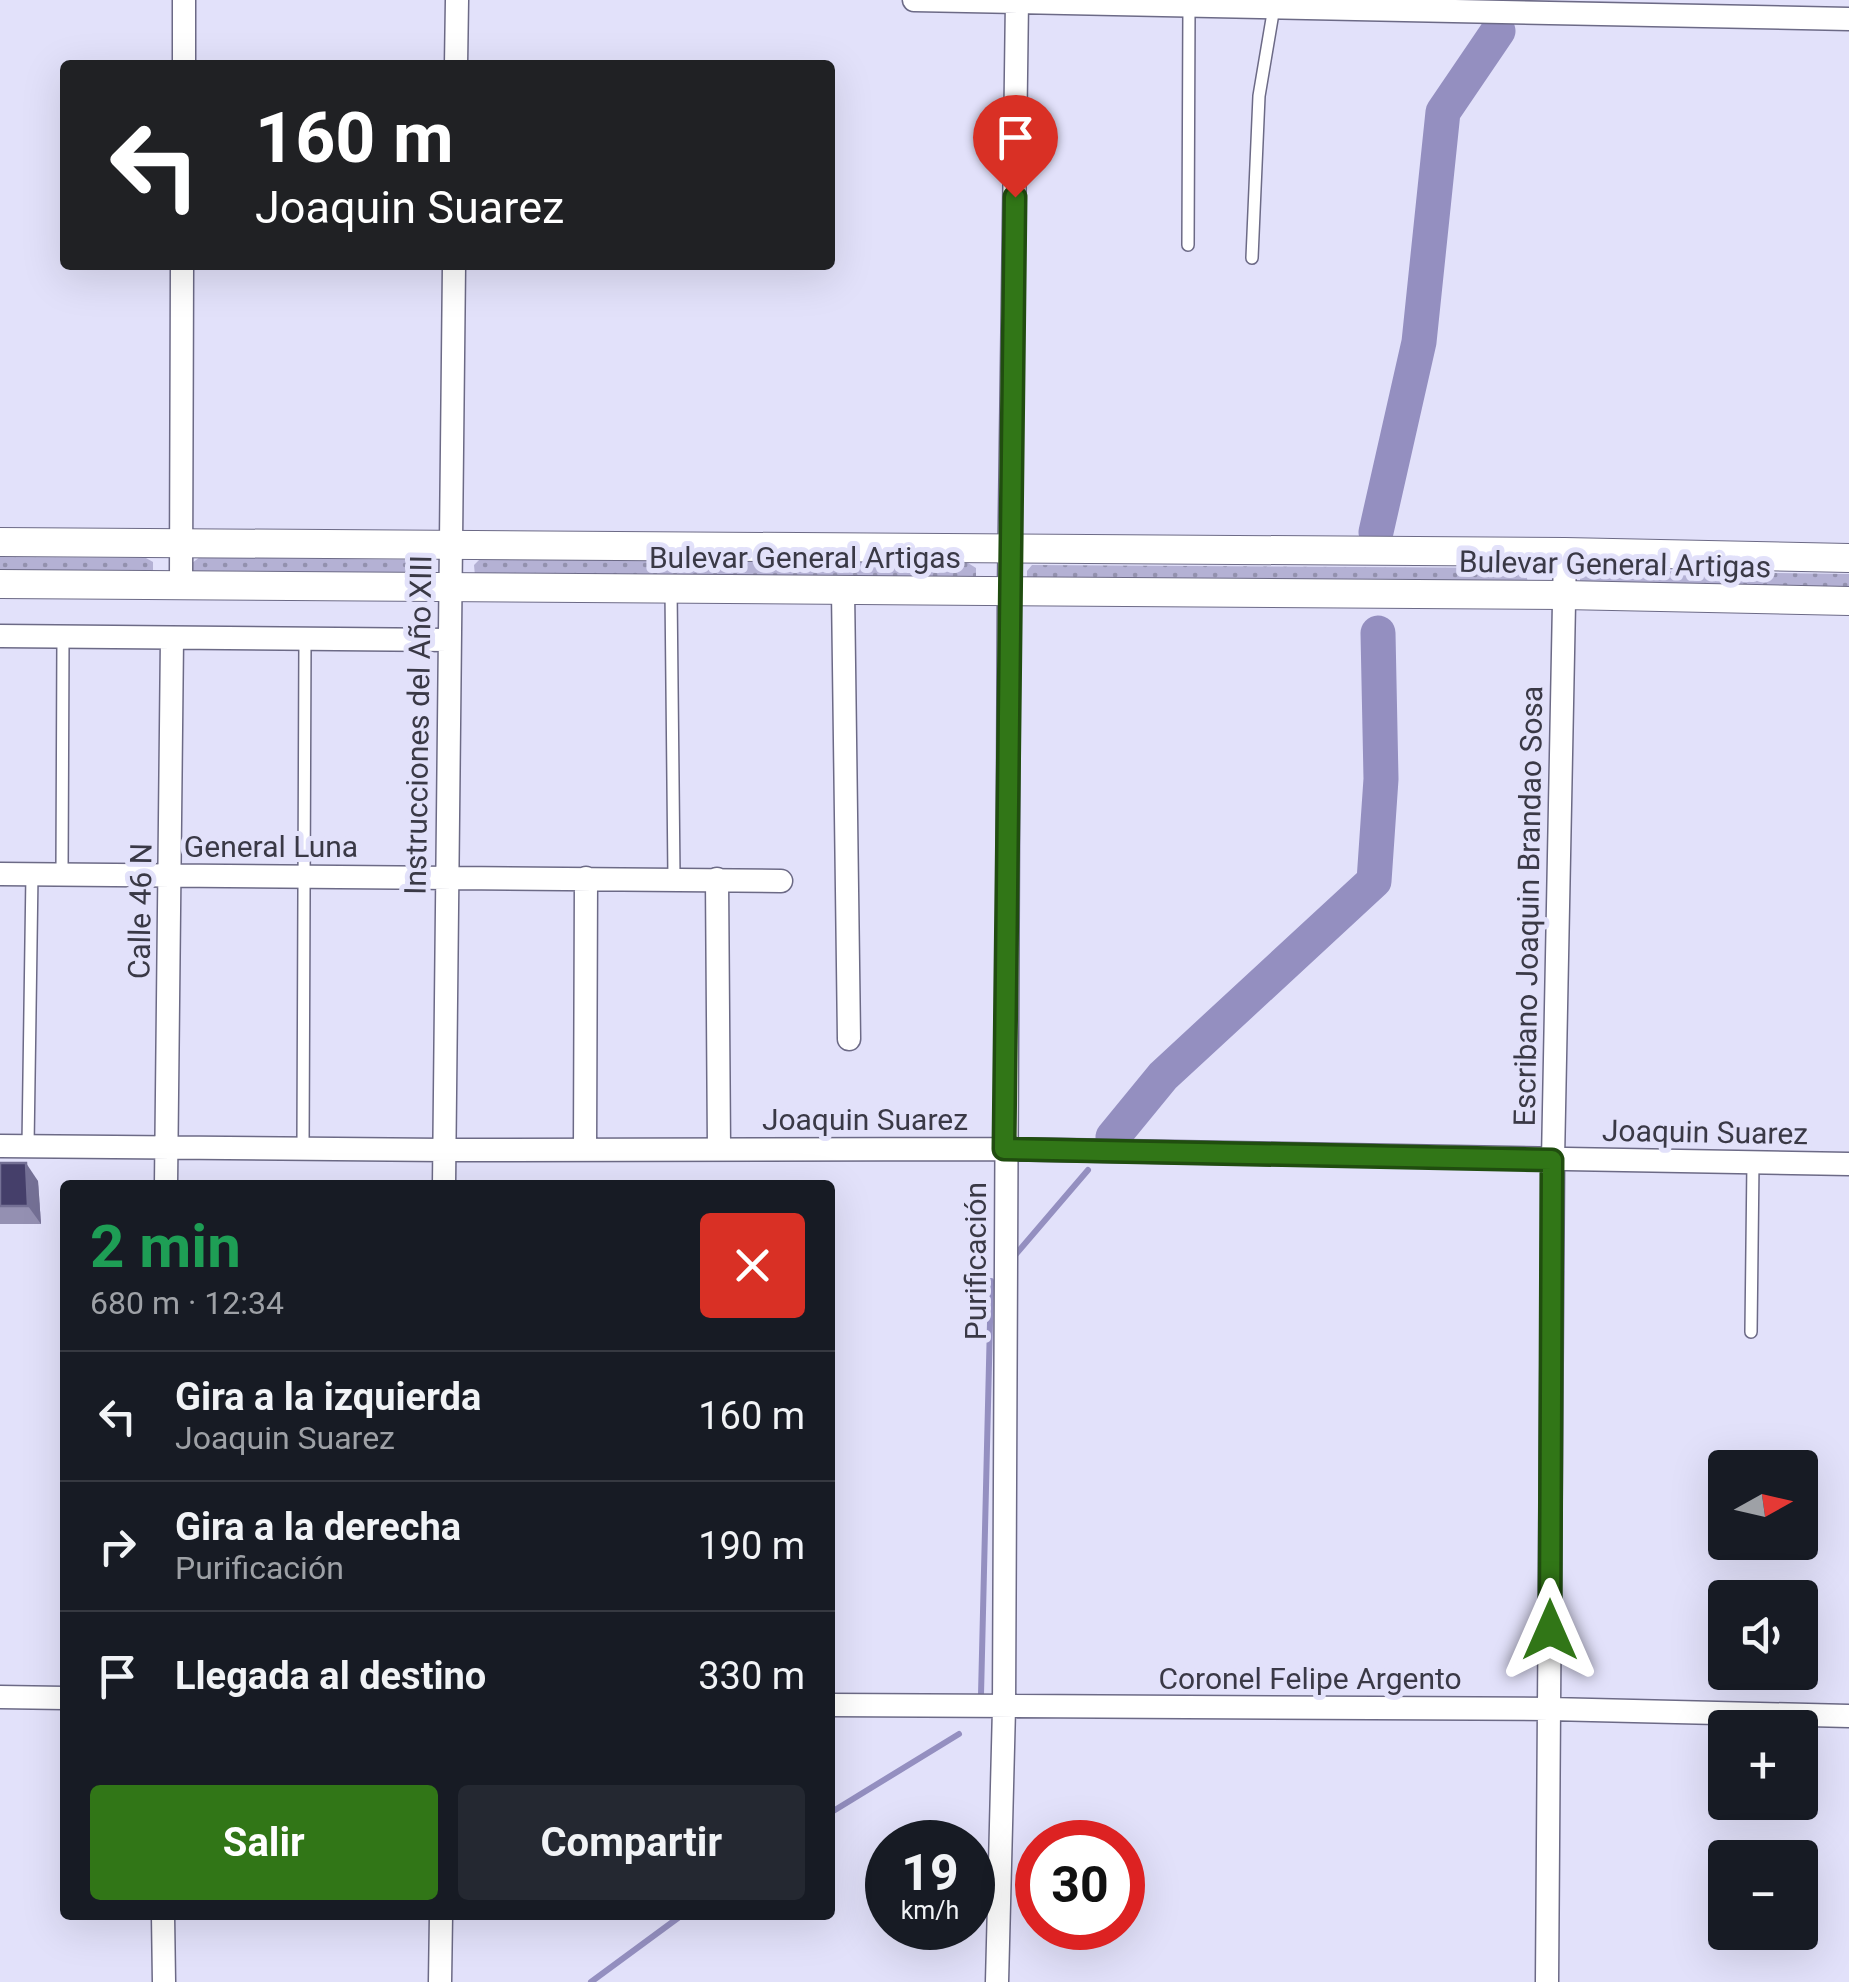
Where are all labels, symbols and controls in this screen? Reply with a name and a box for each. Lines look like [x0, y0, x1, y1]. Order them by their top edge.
pin [973, 95, 1058, 198]
text: 160 m [255, 97, 454, 179]
icon: left [90, 100, 220, 230]
icon: arrive [988, 110, 1043, 165]
text: Joaquin Suarez [255, 181, 564, 234]
street label: Bulevar General Artigas [649, 540, 961, 575]
street label: Bulevar General Artigas [1459, 544, 1771, 584]
street label: Instrucciones del Año XIII [398, 555, 438, 895]
street label: Escribano Joaquin Brandao Sosa [1507, 685, 1549, 1127]
street label: General Luna [184, 829, 358, 864]
street label: Calle 46 N [121, 843, 159, 979]
street label: Joaquin Suarez [762, 1102, 968, 1137]
street label: Joaquin Suarez [1602, 1113, 1808, 1151]
street label: Purificación [958, 1182, 993, 1340]
text: 2 min [90, 1211, 241, 1282]
button: close [700, 1213, 805, 1318]
text: 680 m · 12:34 [90, 1284, 284, 1322]
text: Gira a la izquierda [175, 1375, 481, 1419]
icon: left [90, 1389, 145, 1444]
text: 160 m [698, 1394, 805, 1438]
text: Joaquin Suarez [175, 1419, 395, 1457]
north arrow [1708, 1450, 1818, 1560]
map controls [1708, 1450, 1818, 1950]
text: Gira a la derecha [175, 1505, 461, 1549]
icon: right [90, 1519, 145, 1574]
text: 190 m [698, 1524, 805, 1568]
text: Purificación [175, 1549, 344, 1587]
position arrow [1498, 1578, 1602, 1682]
button: sound [1708, 1580, 1818, 1690]
icon: arrive [90, 1649, 145, 1704]
text: Llegada al destino [175, 1654, 486, 1698]
text: 330 m [698, 1654, 805, 1698]
street label: Coronel Felipe Argento [1158, 1661, 1462, 1696]
button: + [1708, 1710, 1818, 1820]
button: Salir [90, 1785, 438, 1900]
button: Compartir [458, 1785, 805, 1900]
speed limit sign: 30 [1015, 1820, 1145, 1950]
button: − [1708, 1840, 1818, 1950]
text: 19 [901, 1844, 959, 1902]
text: km/h [901, 1896, 959, 1925]

